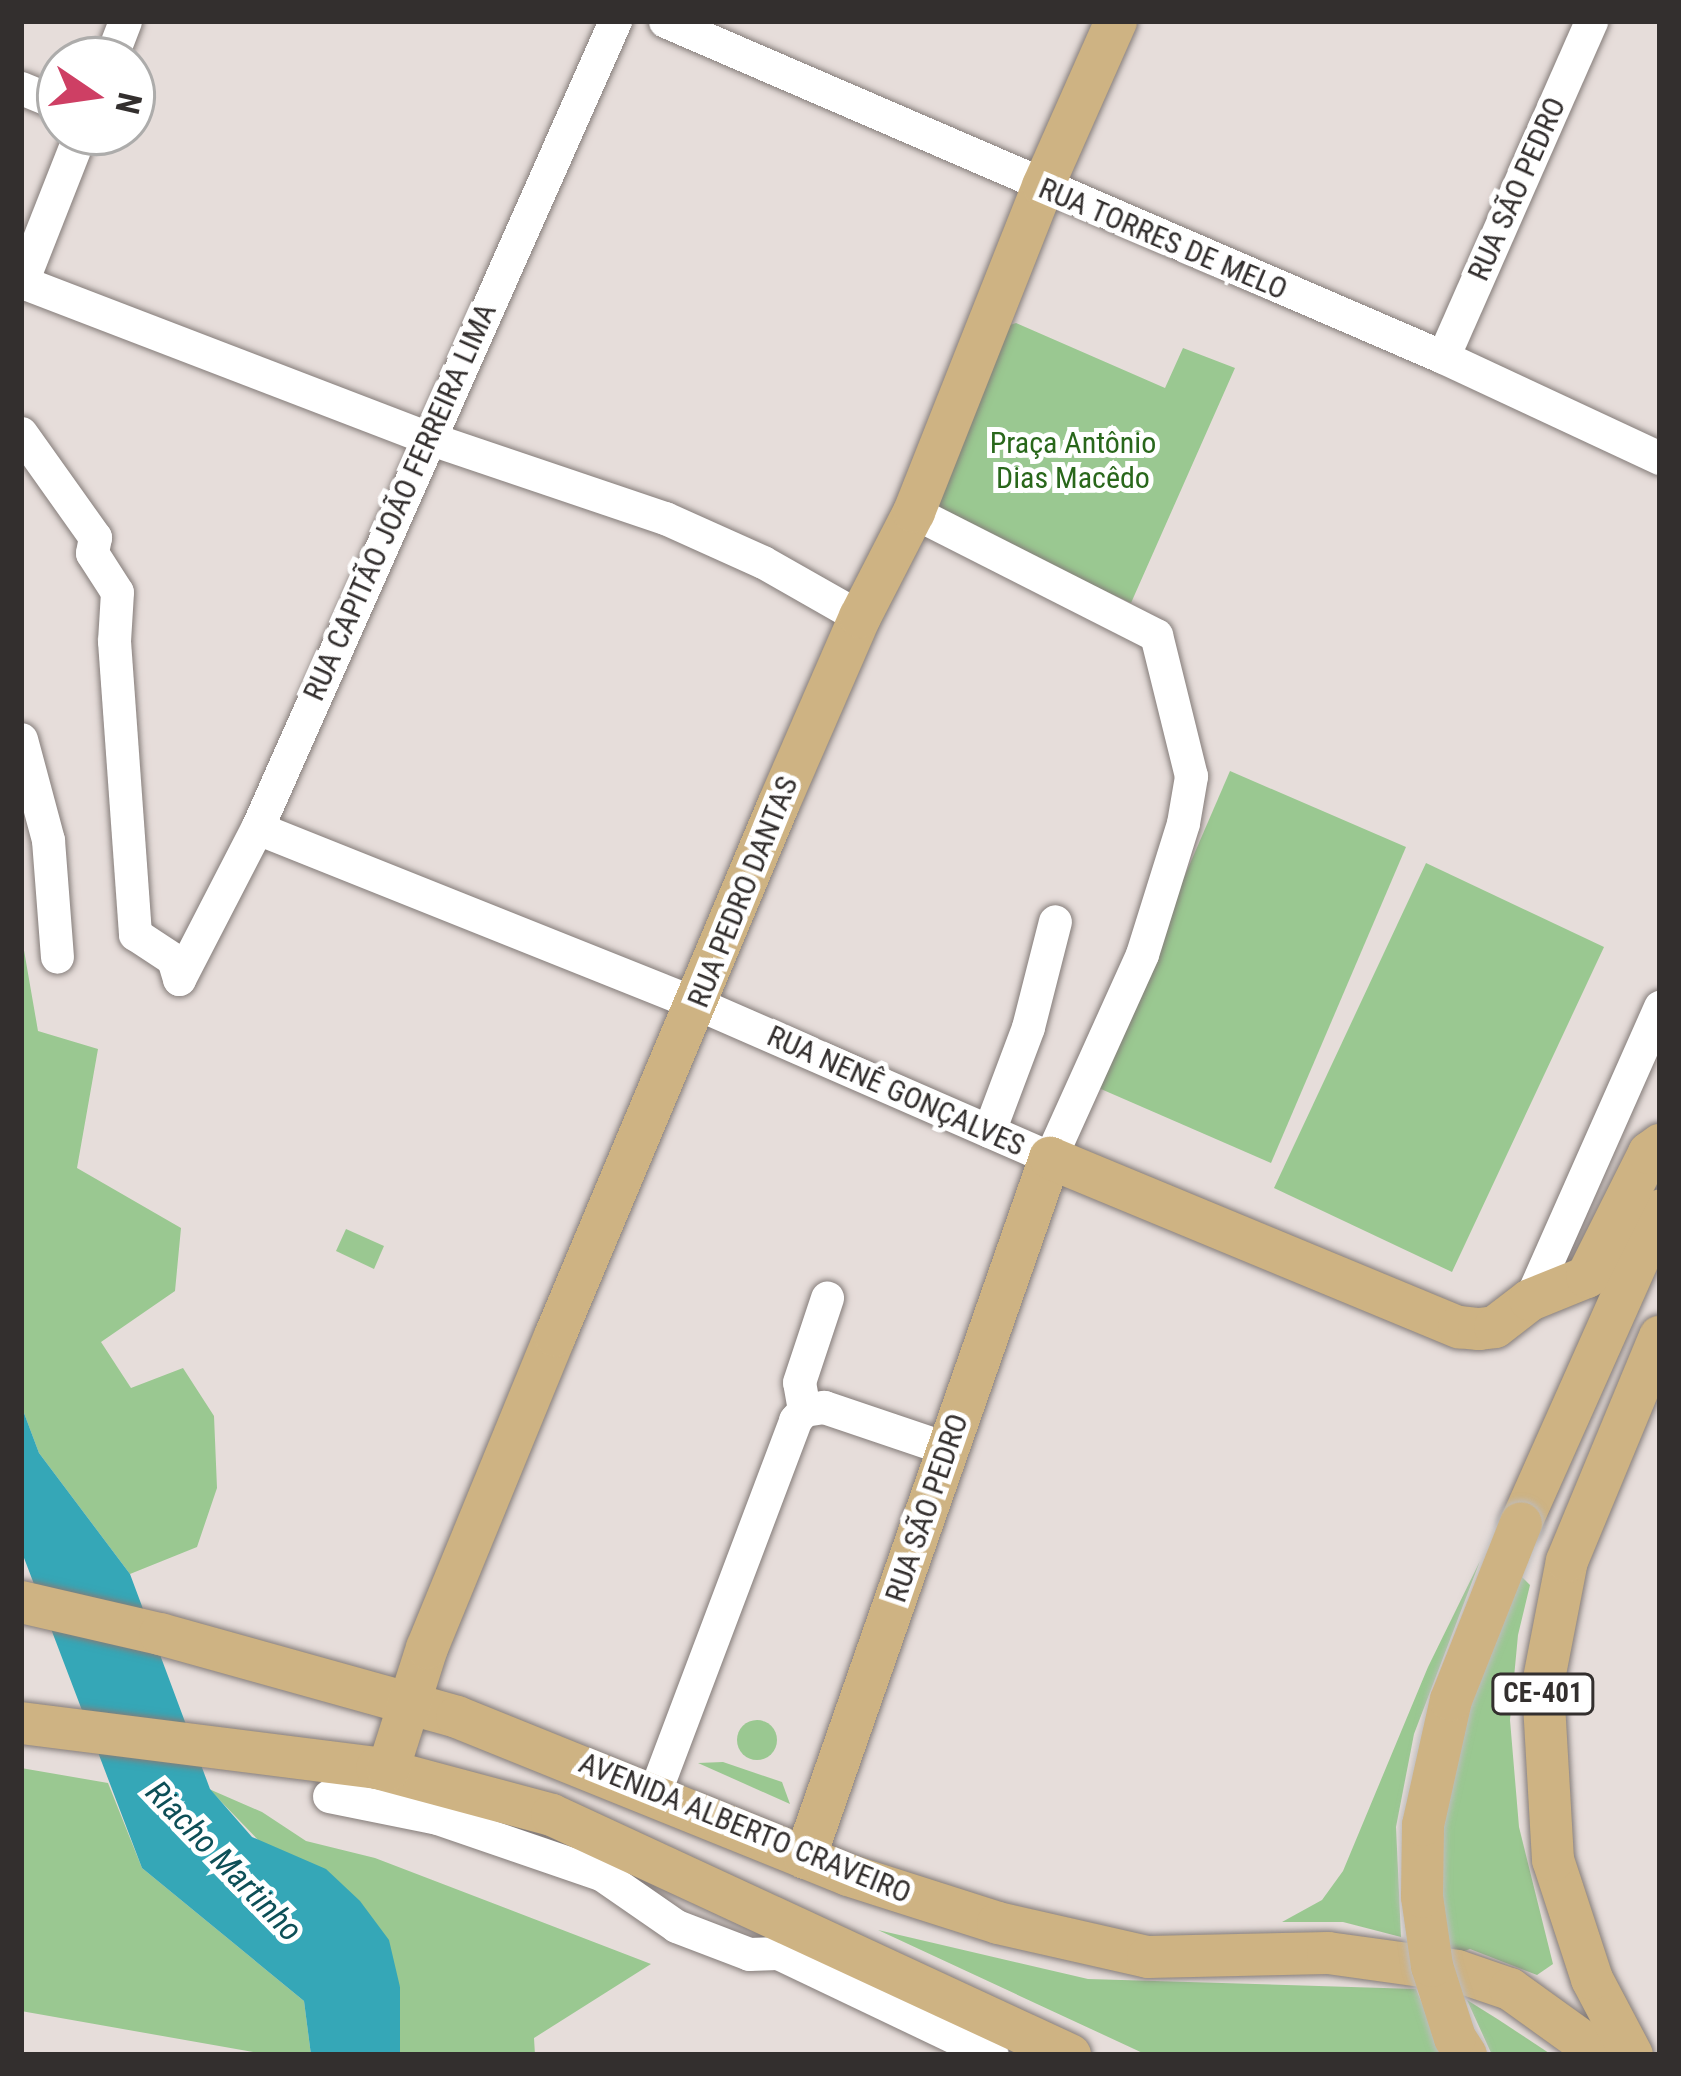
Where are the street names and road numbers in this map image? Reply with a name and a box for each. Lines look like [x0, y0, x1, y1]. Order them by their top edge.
street label: RUA SÃO PEDRO [1461, 92, 1573, 286]
street label: RUA TORRES DE MELO [1033, 170, 1293, 308]
street label: RUA CAPITÃO JOÃO FERREIRA LIMA [296, 298, 504, 706]
street label: RUA PEDRO DANTAS [680, 771, 806, 1013]
street label: RUA NENÊ GONÇALVES [762, 1018, 1030, 1164]
street label: RUA SÃO PEDRO [878, 1409, 976, 1607]
road number: CE-401 [1489, 1673, 1597, 1715]
street label: AVENIDA ALBERTO CRAVEIRO [574, 1745, 916, 1911]

